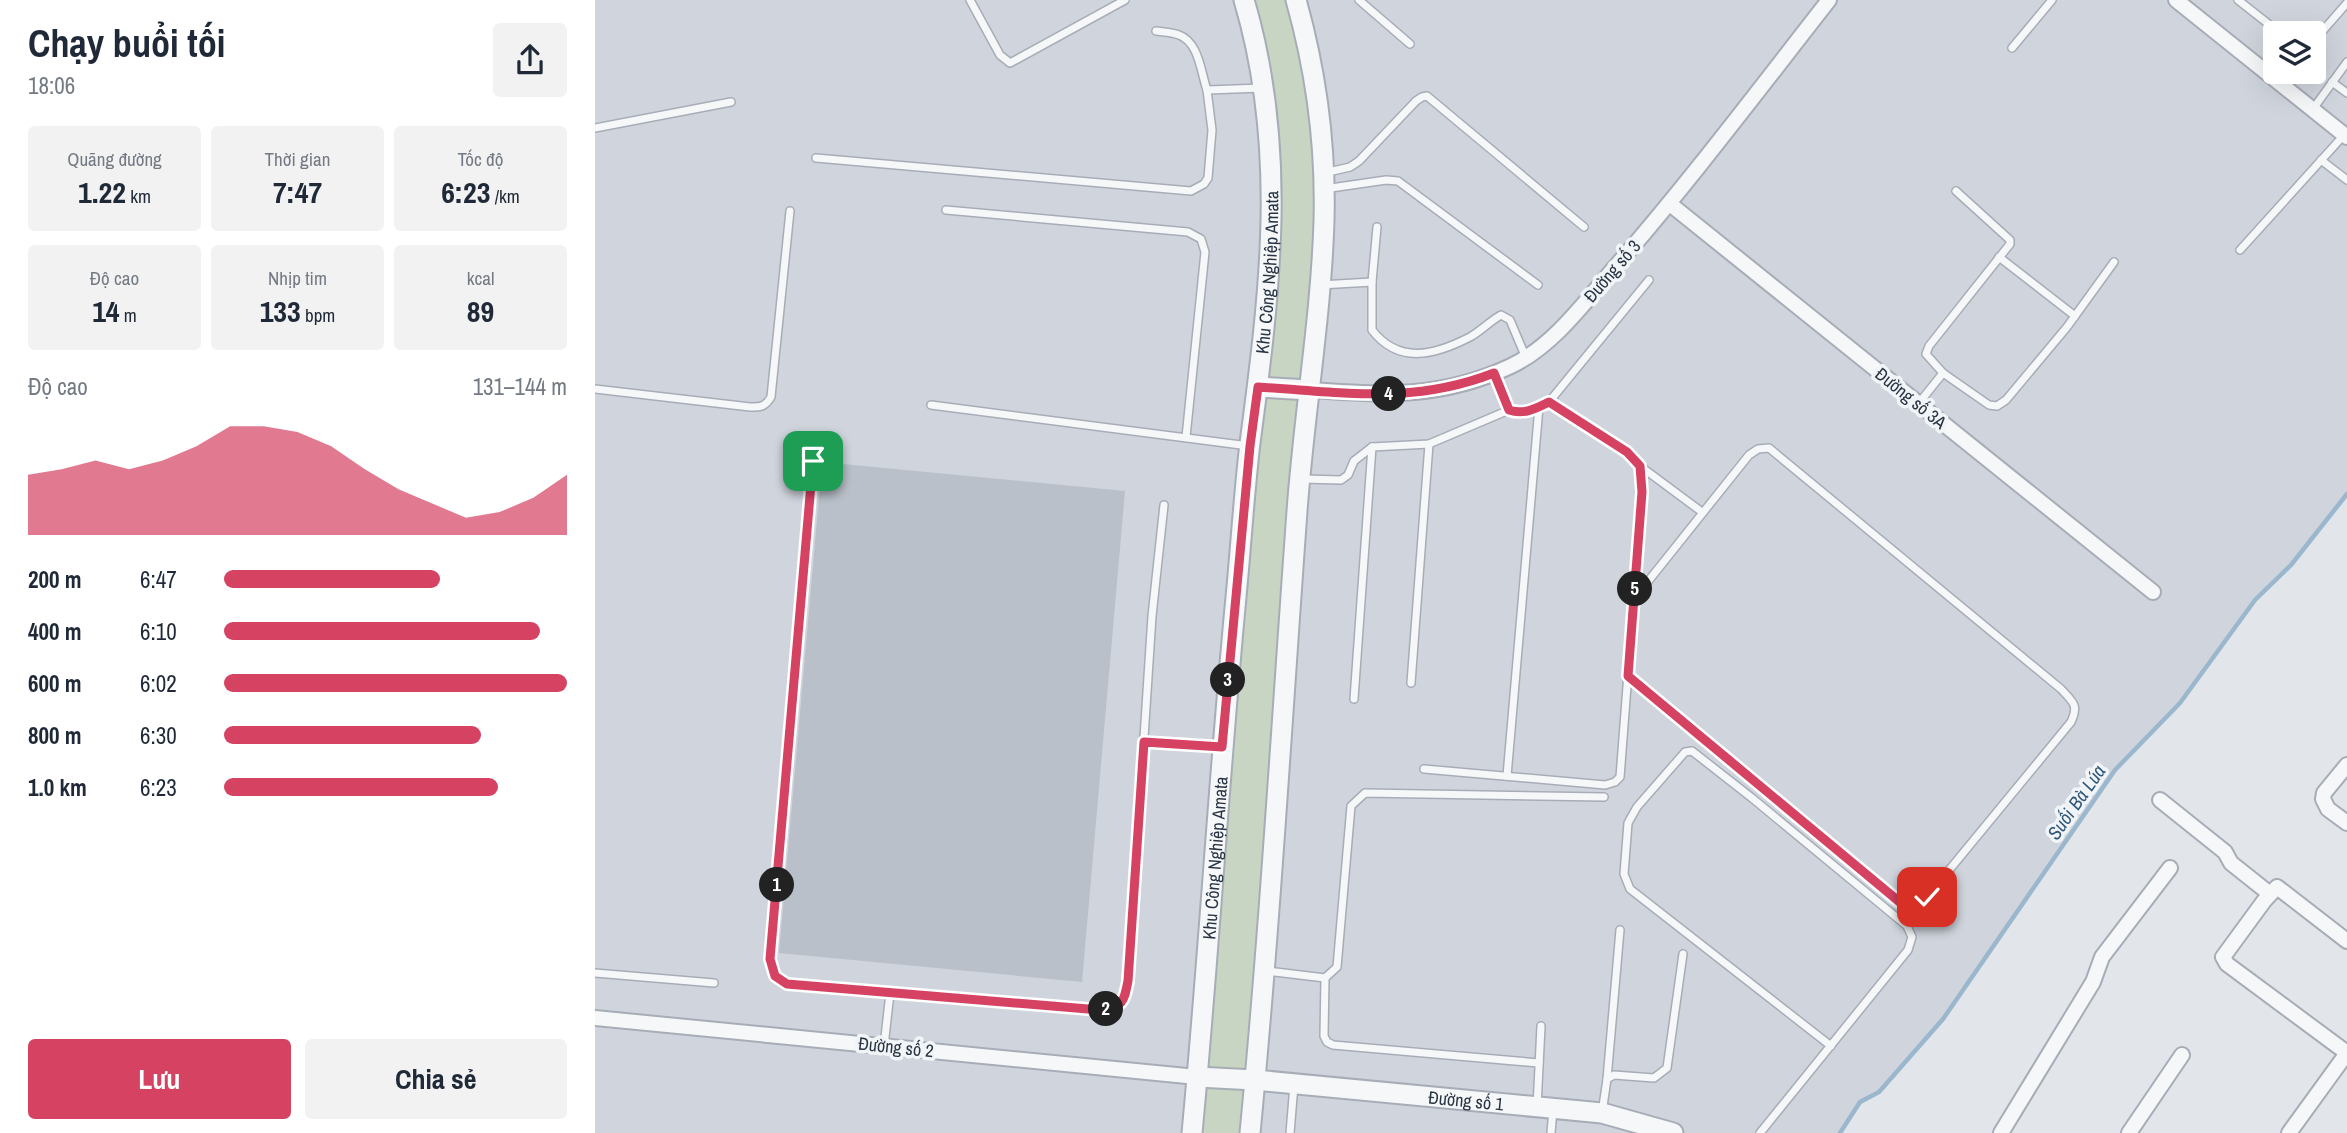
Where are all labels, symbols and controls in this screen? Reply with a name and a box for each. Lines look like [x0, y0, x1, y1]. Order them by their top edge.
text: Chạy buổi tối [28, 18, 225, 69]
map controls [2263, 21, 2326, 84]
button: layers [2263, 21, 2326, 84]
button: share [493, 23, 567, 97]
text: 18:06 [28, 70, 75, 101]
text: Quãng đường [67, 146, 162, 172]
text: Thời gian [265, 146, 330, 172]
text: Tốc độ [458, 146, 503, 172]
text: 1.22 [78, 172, 126, 212]
text: 7:47 [273, 172, 322, 212]
text: 6:23 [441, 172, 490, 212]
text: km [126, 183, 151, 209]
text: /km [490, 183, 520, 209]
street label: Khu Công Nghiệp Amata [1249, 191, 1284, 355]
street label: Đường số 3 [1578, 234, 1646, 308]
text: Độ cao [90, 265, 139, 291]
text: Nhịp tim [268, 265, 327, 291]
text: kcal [467, 265, 494, 291]
text: 14 [92, 291, 120, 331]
text: 133 [260, 291, 301, 331]
text: 89 [467, 291, 494, 331]
text: m [120, 302, 137, 328]
text: bpm [301, 302, 335, 328]
street label: Đường số 3A [1870, 361, 1952, 435]
text: Độ cao [28, 371, 88, 402]
text: 131–144 m [473, 371, 567, 402]
pin: 4 [1371, 376, 1407, 412]
text: 4 [1384, 380, 1393, 406]
pin [783, 431, 843, 491]
icon: arrive [794, 442, 832, 480]
text: 200 m [28, 564, 81, 595]
text: 6:47 [140, 564, 177, 595]
pin: 5 [1618, 572, 1653, 606]
text: 5 [1630, 575, 1639, 601]
text: 400 m [28, 616, 81, 647]
text: 6:10 [140, 616, 177, 647]
pin: 3 [1211, 662, 1245, 698]
text: 3 [1223, 666, 1232, 692]
text: 600 m [28, 668, 81, 699]
text: 6:02 [140, 668, 177, 699]
text: 800 m [28, 720, 81, 751]
text: 6:30 [140, 720, 177, 751]
water label: Suối Bà Lúa [2041, 759, 2111, 845]
text: 1.0 km [28, 772, 87, 803]
text: 6:23 [140, 772, 177, 803]
street label: Khu Công Nghiệp Amata [1196, 775, 1233, 940]
pin [1897, 867, 1957, 927]
pin: 1 [759, 868, 795, 903]
text: 1 [772, 871, 781, 897]
icon: check [1908, 878, 1946, 916]
pin: 2 [1089, 992, 1123, 1026]
text: 2 [1101, 995, 1110, 1021]
street label: Đường số 2 [857, 1031, 935, 1063]
button: Lưu [28, 1039, 291, 1119]
button: Chia sẻ [305, 1039, 567, 1119]
street label: Đường số 1 [1427, 1084, 1506, 1116]

